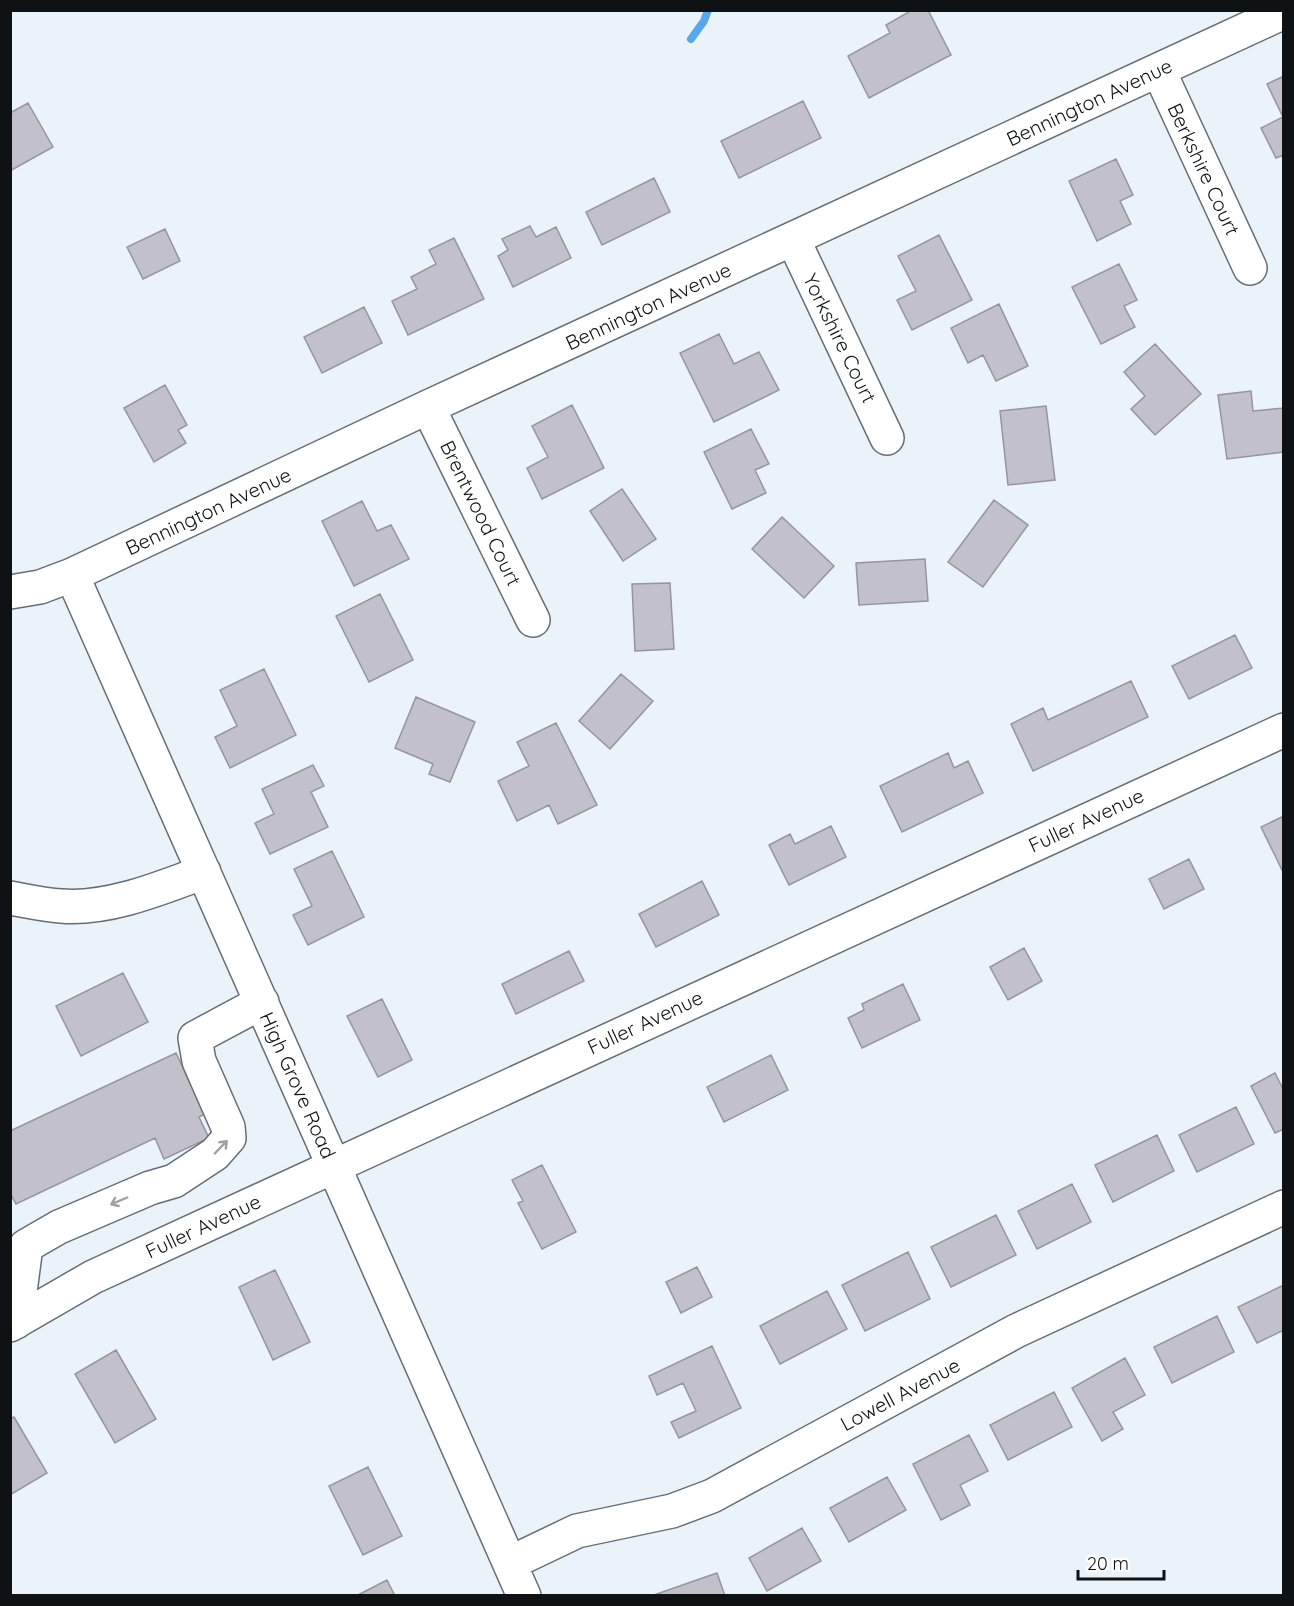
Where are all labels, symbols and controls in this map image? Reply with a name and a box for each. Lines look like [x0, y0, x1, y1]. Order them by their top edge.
street label: Bennington Avenue [1002, 53, 1176, 151]
street label: Berkshire Court [1163, 99, 1246, 239]
street label: Bennington Avenue [561, 257, 735, 355]
street label: Yorkshire Court [798, 269, 882, 407]
street label: Brentwood Court [435, 436, 527, 590]
street label: Bennington Avenue [121, 462, 295, 560]
street label: Fuller Avenue [1024, 782, 1148, 858]
street label: Fuller Avenue [583, 984, 707, 1060]
street label: High Grove Road [254, 1008, 342, 1162]
one-way arrow [214, 1140, 228, 1155]
street label: Fuller Avenue [141, 1188, 265, 1264]
one-way arrow [110, 1196, 128, 1207]
street label: Lowell Avenue [836, 1352, 964, 1436]
scale bar [1078, 1543, 1164, 1581]
text: 20 m [1087, 1552, 1129, 1575]

